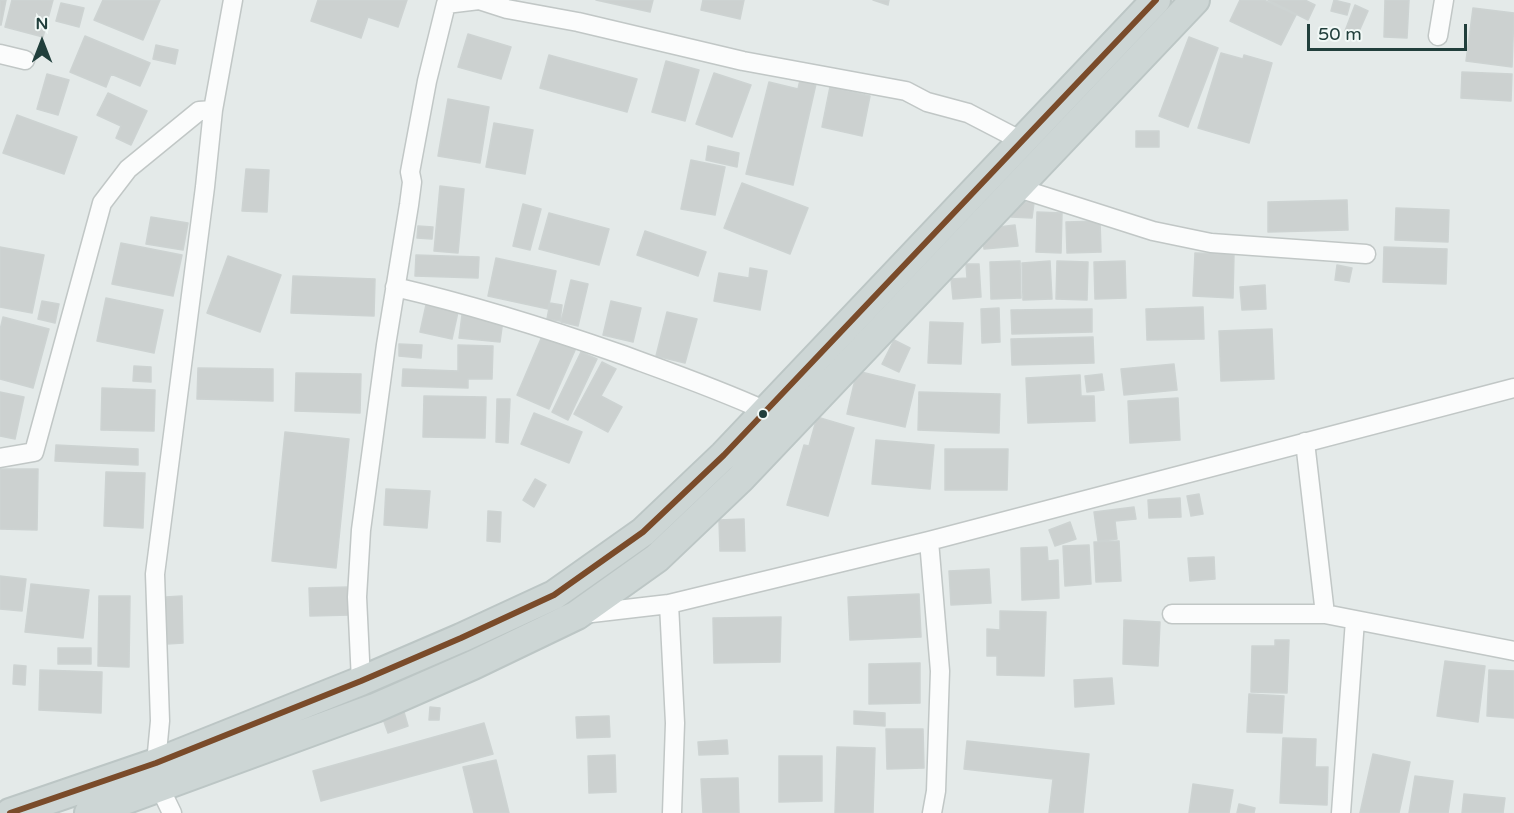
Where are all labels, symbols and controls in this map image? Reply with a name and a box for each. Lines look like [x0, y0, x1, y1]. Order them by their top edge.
north arrow [12, 12, 72, 72]
scale bar [1310, 12, 1470, 50]
text: N [36, 14, 48, 34]
text: 50 m [1318, 23, 1362, 45]
unlabelled marker [757, 408, 769, 420]

